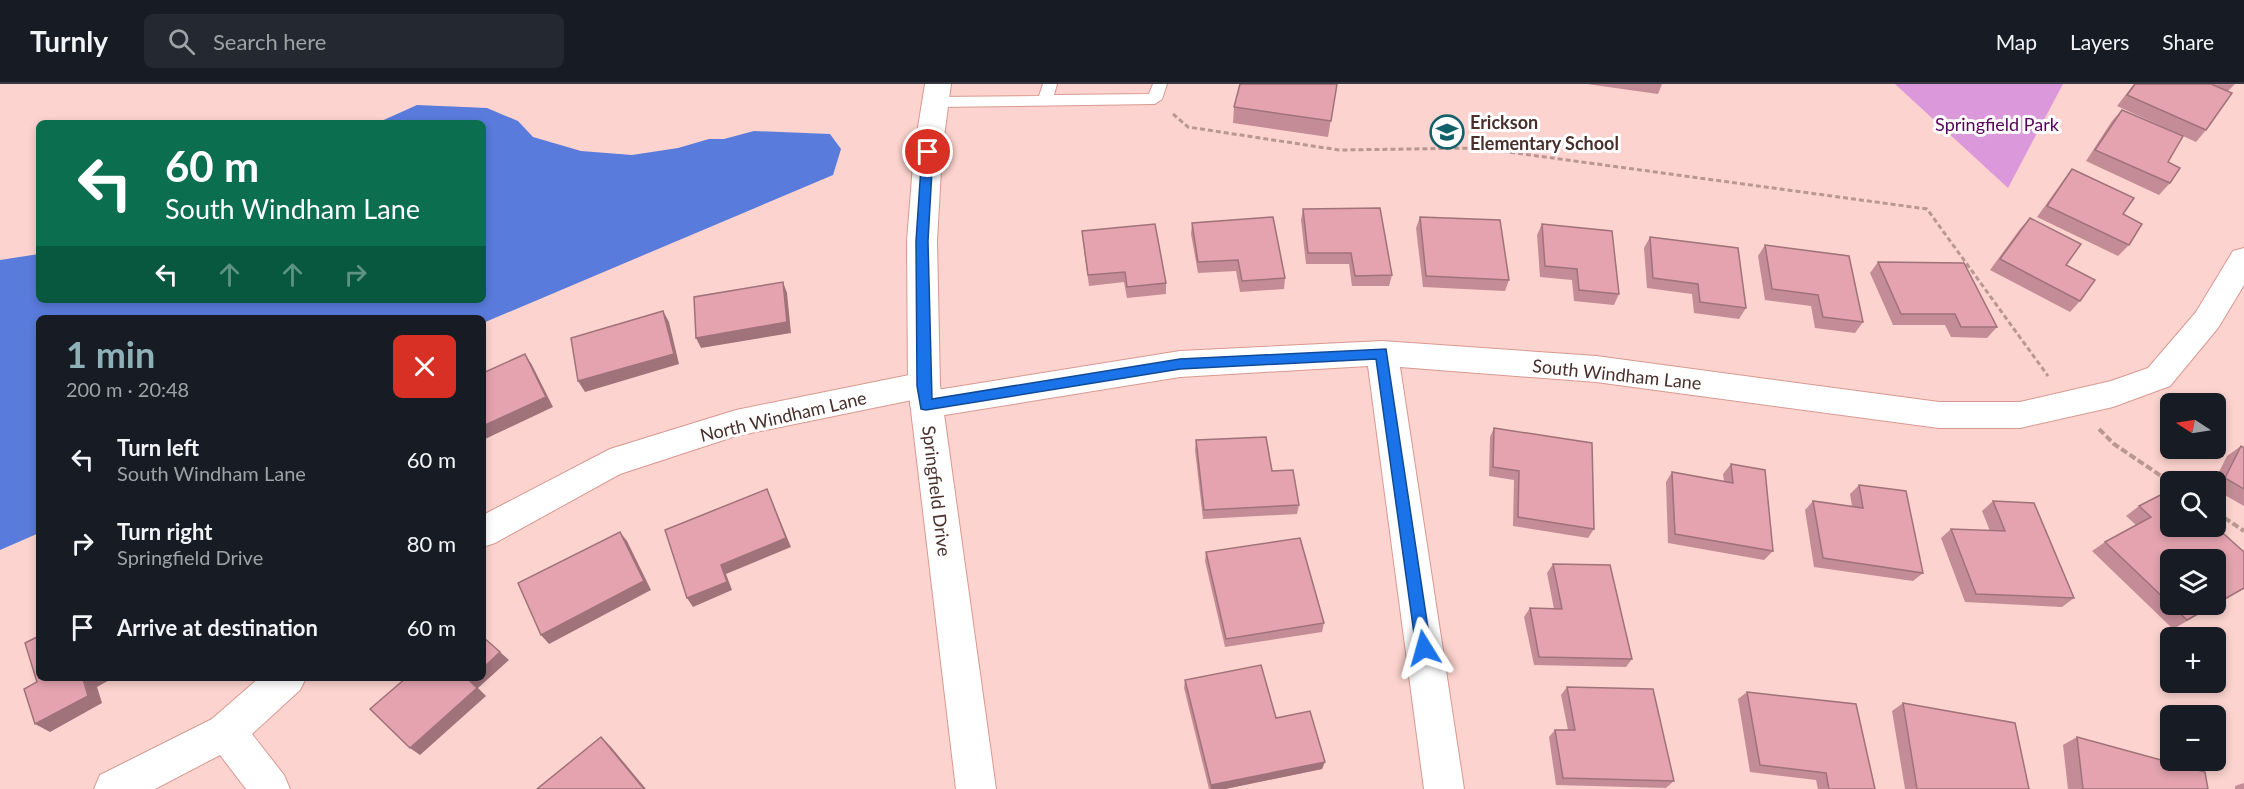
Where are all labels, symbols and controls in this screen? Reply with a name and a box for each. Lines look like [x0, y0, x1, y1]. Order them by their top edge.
search box [144, 14, 564, 68]
text: Turnly [30, 24, 108, 58]
icon: search [165, 25, 198, 58]
text: Search here [213, 28, 326, 55]
text: Map [1996, 29, 2037, 54]
text: Layers [2070, 29, 2129, 54]
text: Share [2162, 29, 2214, 54]
place label: Erickson Elementary School [1470, 111, 1619, 154]
park label: Springfield Park [1935, 113, 2060, 135]
school or university icon: Erickson Elementary School [1429, 114, 1465, 150]
pin [902, 126, 953, 177]
icon: arrive [911, 135, 944, 168]
text: 60 m [165, 141, 259, 191]
icon: left [66, 144, 144, 222]
text: South Windham Lane [165, 192, 420, 225]
icon: left [150, 258, 183, 291]
icon: ahead [213, 258, 246, 291]
icon: ahead [276, 258, 309, 291]
icon: right [339, 258, 372, 291]
text: 1 min [66, 332, 155, 376]
button: close [393, 335, 456, 398]
street label: South Windham Lane [1531, 354, 1703, 394]
text: 200 m · 20:48 [66, 377, 189, 401]
street label: North Windham Lane [698, 386, 868, 446]
north arrow [2160, 393, 2226, 459]
map controls [2160, 393, 2226, 771]
street label: Springfield Drive [918, 424, 956, 558]
text: Turn left [117, 434, 199, 461]
icon: left [66, 443, 99, 476]
text: 60 m [407, 446, 456, 473]
text: South Windham Lane [117, 461, 306, 485]
button: search [2160, 471, 2226, 537]
text: Turn right [117, 518, 212, 545]
icon: right [66, 527, 99, 560]
text: 80 m [407, 530, 456, 557]
text: Springfield Drive [117, 545, 263, 569]
button: layers [2160, 549, 2226, 615]
icon: arrive [66, 611, 99, 644]
text: Arrive at destination [117, 614, 318, 641]
text: 60 m [407, 614, 456, 641]
position arrow [1392, 616, 1456, 680]
button: + [2160, 627, 2226, 693]
button: − [2160, 705, 2226, 771]

